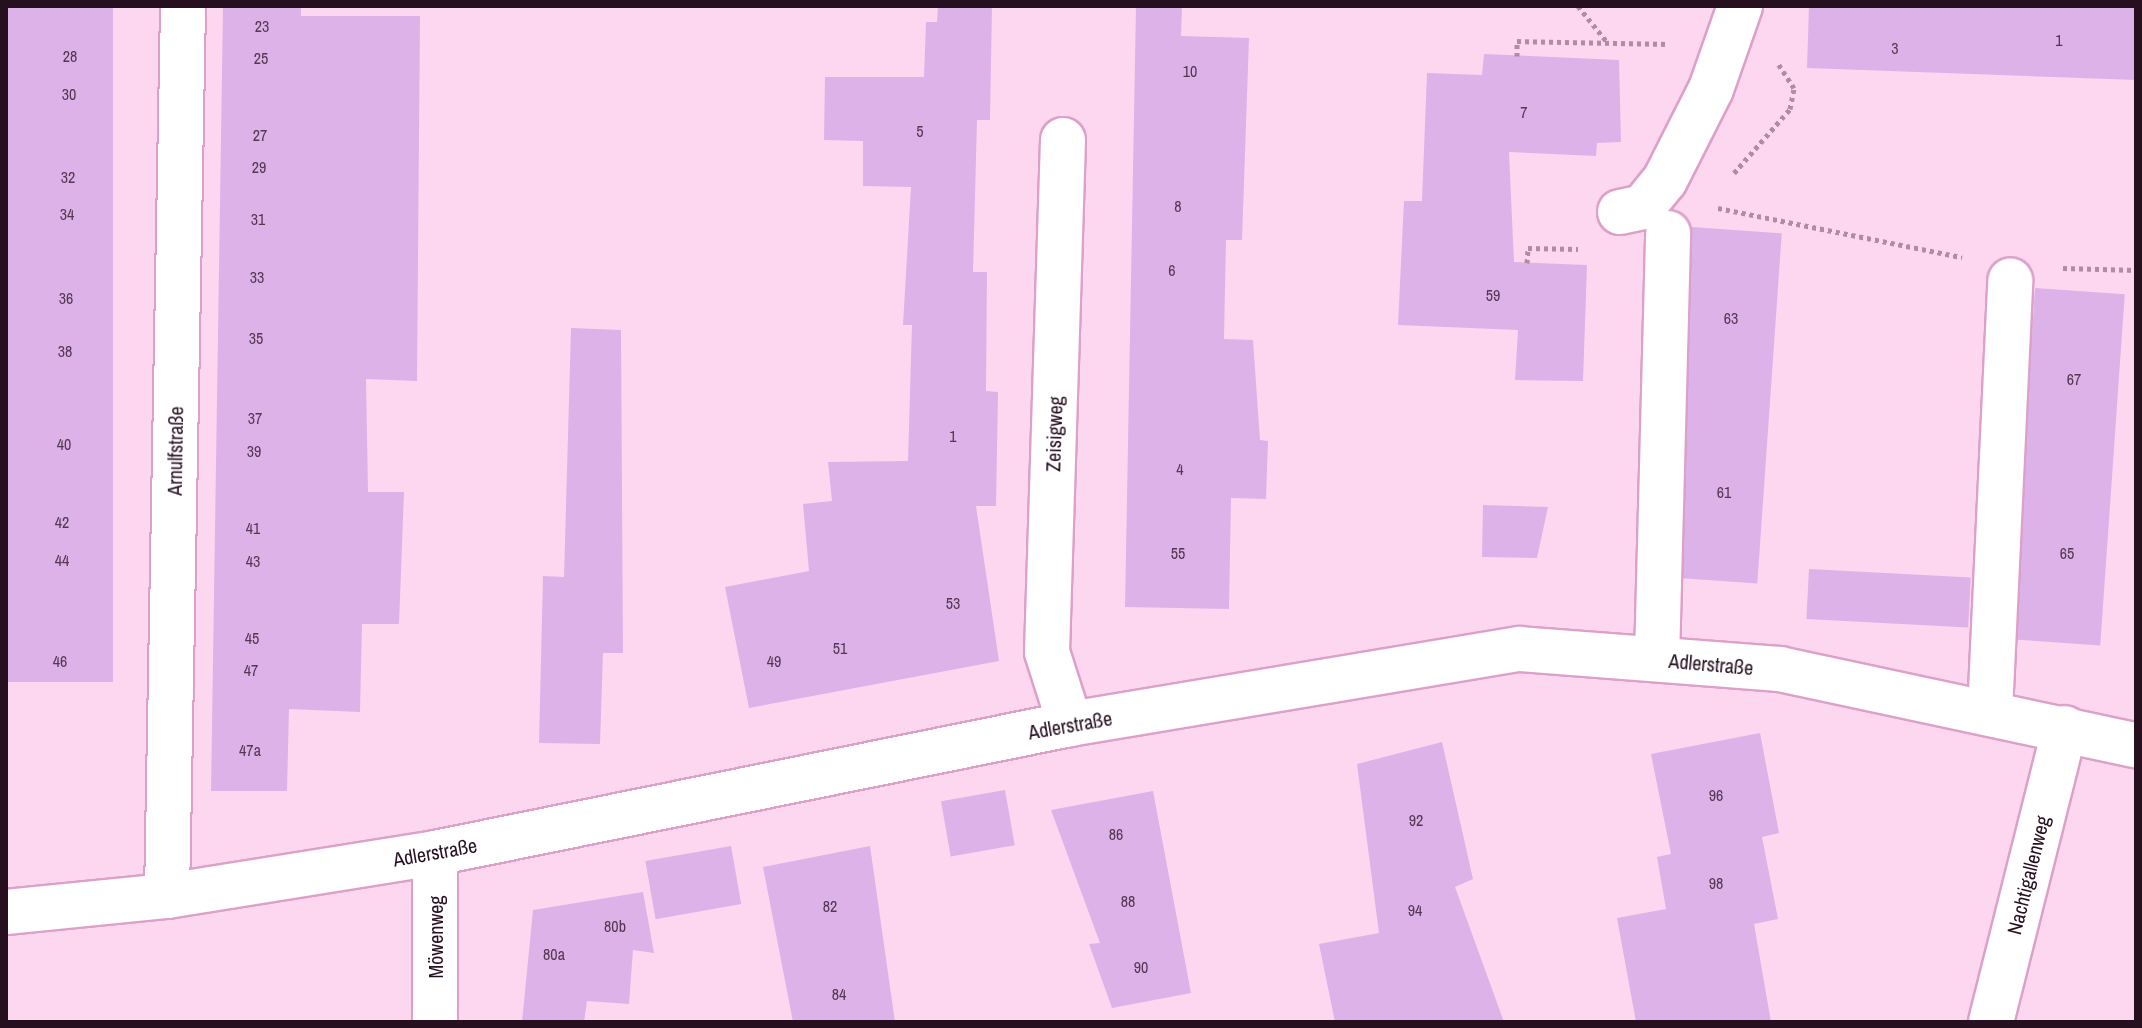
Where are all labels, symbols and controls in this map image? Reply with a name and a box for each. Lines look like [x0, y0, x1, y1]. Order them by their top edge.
house number: 23 [255, 16, 269, 36]
house number: 1 [2055, 30, 2063, 50]
house number: 3 [1891, 38, 1899, 58]
house number: 28 [63, 46, 77, 66]
house number: 25 [254, 48, 268, 68]
house number: 10 [1183, 61, 1197, 81]
house number: 30 [62, 84, 76, 104]
house number: 7 [1520, 102, 1528, 122]
house number: 5 [916, 121, 924, 141]
house number: 27 [253, 125, 267, 145]
house number: 29 [252, 157, 266, 177]
house number: 32 [61, 167, 75, 187]
house number: 8 [1174, 196, 1182, 216]
house number: 34 [60, 204, 74, 224]
house number: 31 [251, 209, 265, 229]
house number: 6 [1168, 260, 1176, 280]
house number: 33 [250, 267, 264, 287]
house number: 59 [1486, 285, 1500, 305]
house number: 36 [59, 288, 73, 308]
house number: 63 [1724, 308, 1738, 328]
house number: 35 [249, 328, 263, 348]
house number: 38 [58, 341, 72, 361]
house number: 67 [2067, 369, 2081, 389]
street label: Zeisigweg [1041, 396, 1067, 472]
street label: Arnulfstraße [162, 406, 188, 496]
house number: 37 [248, 408, 262, 428]
house number: 1 [949, 426, 957, 446]
house number: 40 [57, 434, 71, 454]
house number: 39 [247, 441, 261, 461]
house number: 4 [1176, 459, 1184, 479]
house number: 61 [1717, 482, 1731, 502]
house number: 42 [55, 512, 69, 532]
house number: 41 [246, 518, 260, 538]
house number: 55 [1171, 543, 1185, 563]
house number: 65 [2060, 543, 2074, 563]
house number: 44 [55, 550, 69, 570]
house number: 43 [246, 551, 260, 571]
house number: 53 [946, 593, 960, 613]
house number: 45 [245, 628, 259, 648]
house number: 51 [833, 638, 847, 658]
street label: Adlerstraße [1668, 648, 1754, 680]
house number: 46 [53, 651, 67, 671]
house number: 49 [767, 651, 781, 671]
house number: 47 [244, 660, 258, 680]
street label: Adlerstraße [1026, 706, 1114, 744]
house number: 47a [239, 740, 261, 760]
house number: 96 [1709, 785, 1723, 805]
house number: 92 [1409, 810, 1423, 830]
street label: Nachtigallenweg [2002, 813, 2054, 937]
house number: 86 [1109, 824, 1123, 844]
street label: Adlerstraße [391, 833, 479, 871]
house number: 98 [1709, 873, 1723, 893]
house number: 88 [1121, 891, 1135, 911]
street label: Möwenweg [423, 896, 447, 978]
house number: 82 [823, 896, 837, 916]
house number: 94 [1408, 900, 1422, 920]
house number: 80b [604, 916, 626, 936]
house number: 80a [543, 944, 565, 964]
house number: 90 [1134, 957, 1148, 977]
house number: 84 [832, 984, 846, 1004]

